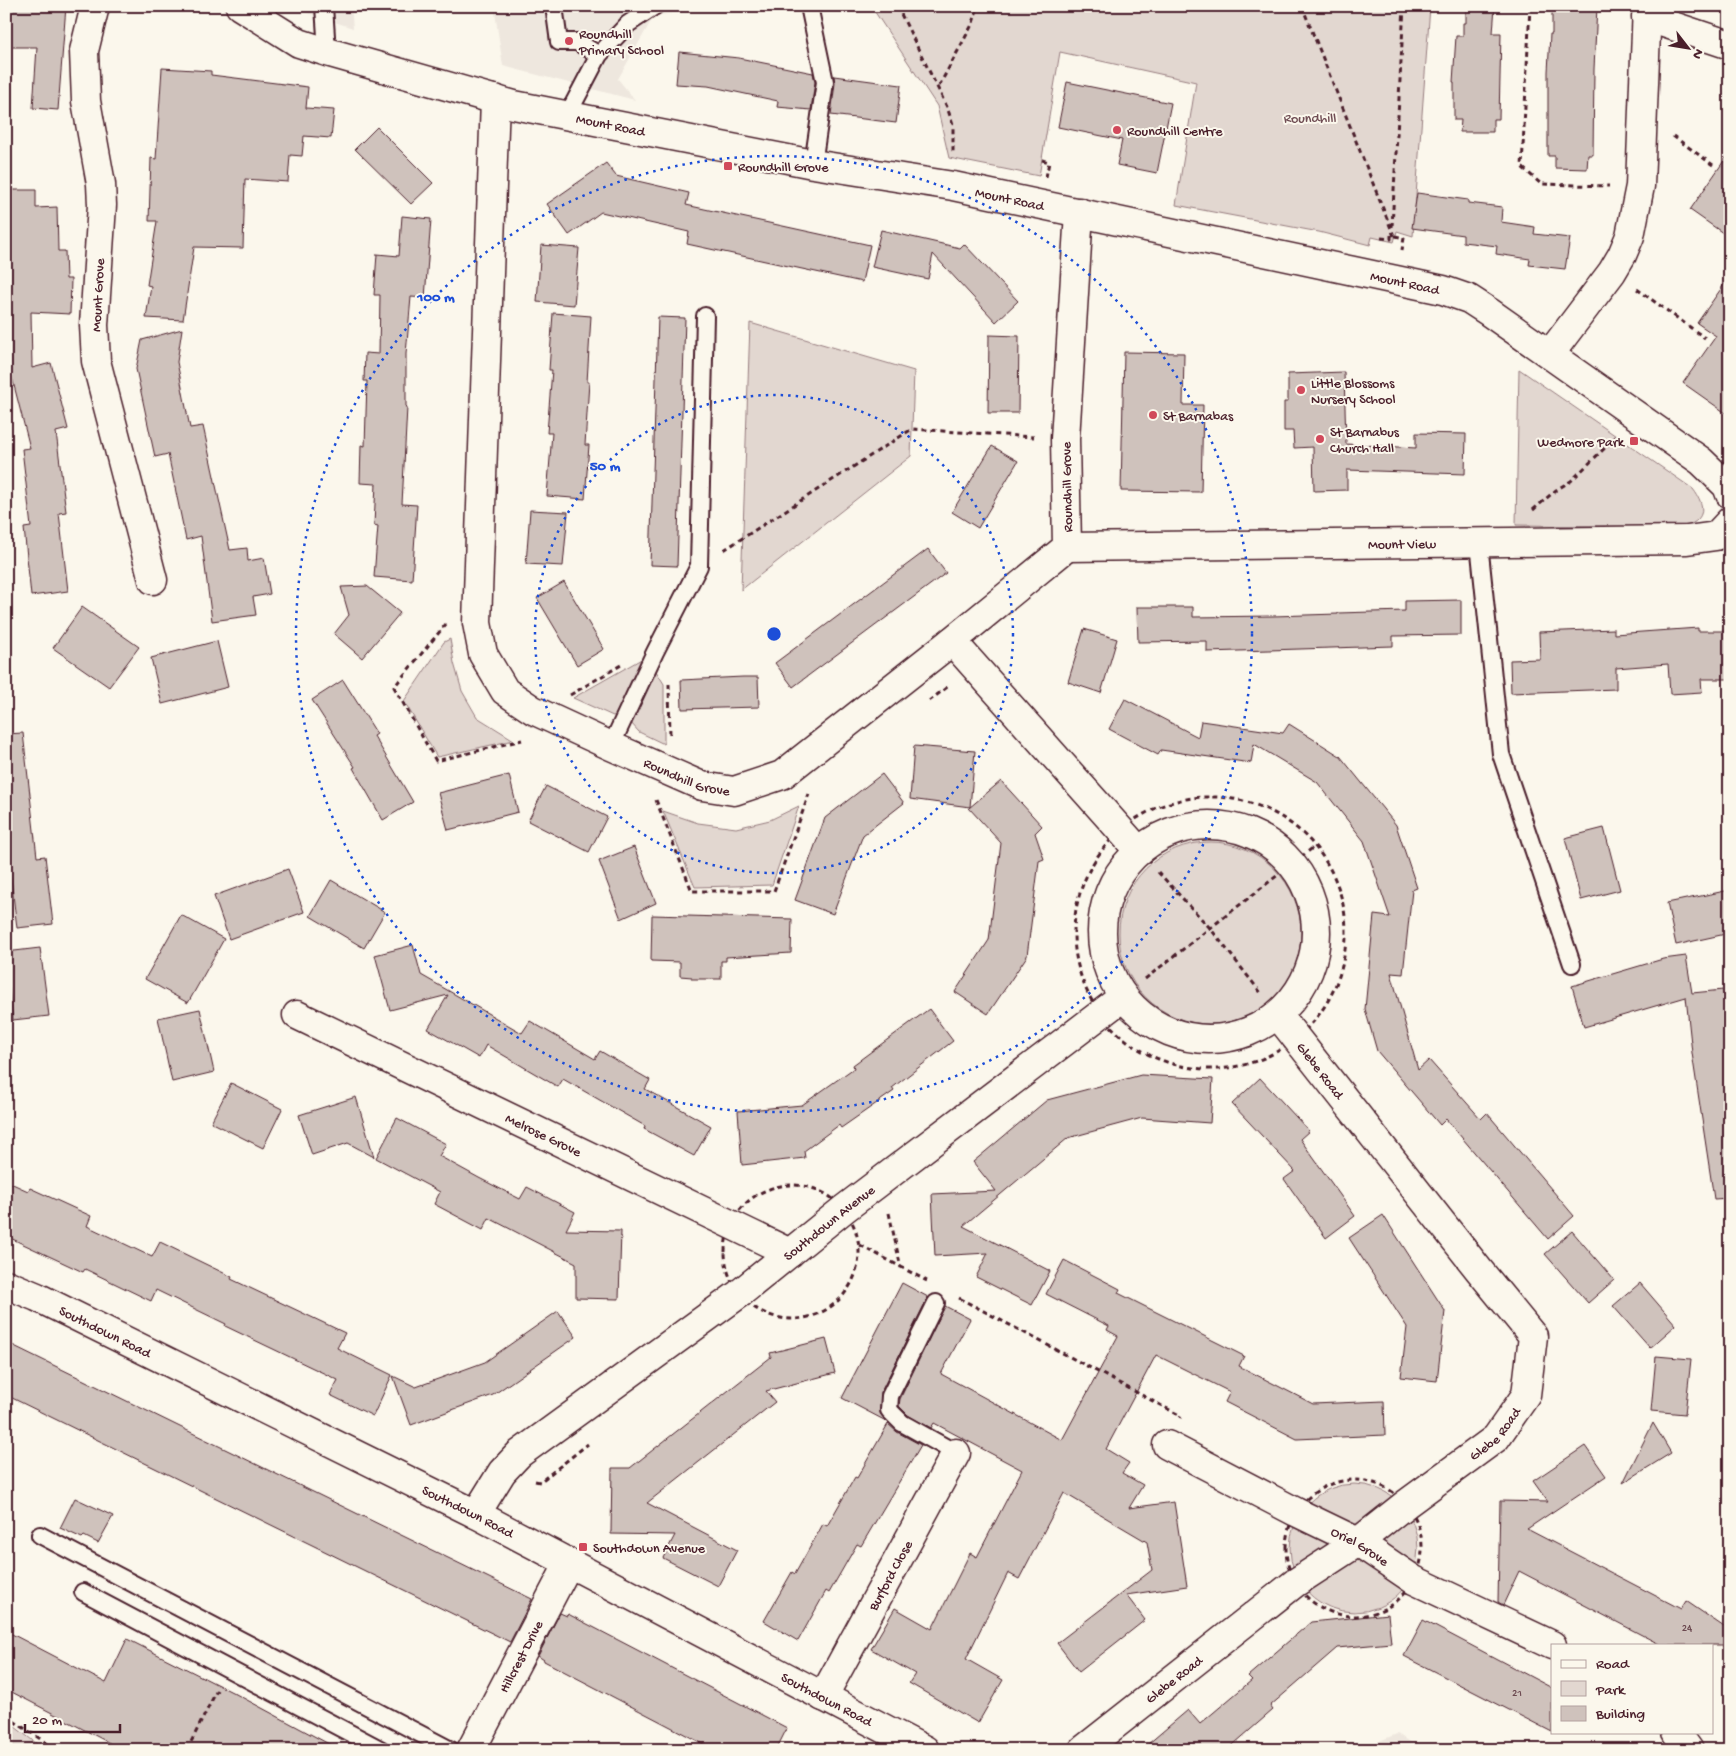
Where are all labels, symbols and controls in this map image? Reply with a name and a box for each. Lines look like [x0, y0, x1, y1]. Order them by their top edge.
north arrow [1664, 22, 1714, 72]
place label: Roundhill Primary School [578, 27, 664, 60]
marker: Roundhill Primary School [563, 35, 575, 47]
text: N [1687, 45, 1707, 62]
street label: Mount Road [574, 111, 648, 142]
park label: Roundhill [1284, 111, 1336, 128]
marker: Roundhill Centre [1111, 124, 1123, 136]
place label: Roundhill Centre [1127, 124, 1223, 141]
marker: Roundhill Grove [722, 160, 734, 172]
place label: Roundhill Grove [738, 160, 829, 177]
street label: Mount Road [973, 185, 1047, 216]
street label: Mount Grove [89, 257, 110, 332]
street label: Mount Road [1369, 269, 1442, 300]
text: 100 m [416, 289, 455, 307]
place label: Little Blossoms Nursery School [1311, 376, 1396, 409]
marker: Little Blossoms Nursery School [1295, 384, 1307, 396]
marker: St Barnabas [1147, 409, 1159, 421]
place label: St Barnabas [1163, 409, 1234, 426]
place label: St Barnabus Church Hall [1330, 425, 1400, 458]
marker: St Barnabus Church Hall [1314, 433, 1326, 445]
place label: Wedmore Park [1537, 435, 1626, 452]
marker: Wedmore Park [1628, 435, 1640, 447]
street label: Roundhill Grove [1059, 441, 1078, 532]
text: 50 m [590, 458, 621, 476]
street label: Mount View [1368, 537, 1436, 555]
centre of rings [765, 625, 783, 643]
street label: Roundhill Grove [640, 755, 732, 801]
street label: Glebe Road [1292, 1040, 1348, 1105]
street label: Melrose Grove [502, 1111, 584, 1162]
street label: Southdown Avenue [781, 1182, 880, 1266]
street label: Southdown Road [56, 1303, 155, 1364]
street label: Glebe Road [1467, 1404, 1527, 1466]
street label: Southdown Road [419, 1483, 518, 1544]
street label: Oriel Grove [1328, 1524, 1392, 1572]
street label: Burford Close [865, 1538, 918, 1615]
marker: Southdown Avenue [577, 1541, 589, 1553]
place label: Southdown Avenue [593, 1541, 706, 1558]
street label: Hillcrest Drive [497, 1618, 549, 1696]
house number: 24 [1682, 1623, 1693, 1635]
legend [1551, 1644, 1714, 1734]
street label: Glebe Road [1143, 1652, 1208, 1708]
text: Road [1596, 1656, 1630, 1674]
street label: Southdown Road [778, 1670, 876, 1733]
text: Park [1595, 1682, 1626, 1700]
house number: 21 [1512, 1688, 1522, 1700]
scale bar [25, 1701, 120, 1733]
text: Building [1595, 1706, 1645, 1724]
text: 20 m [32, 1712, 62, 1730]

